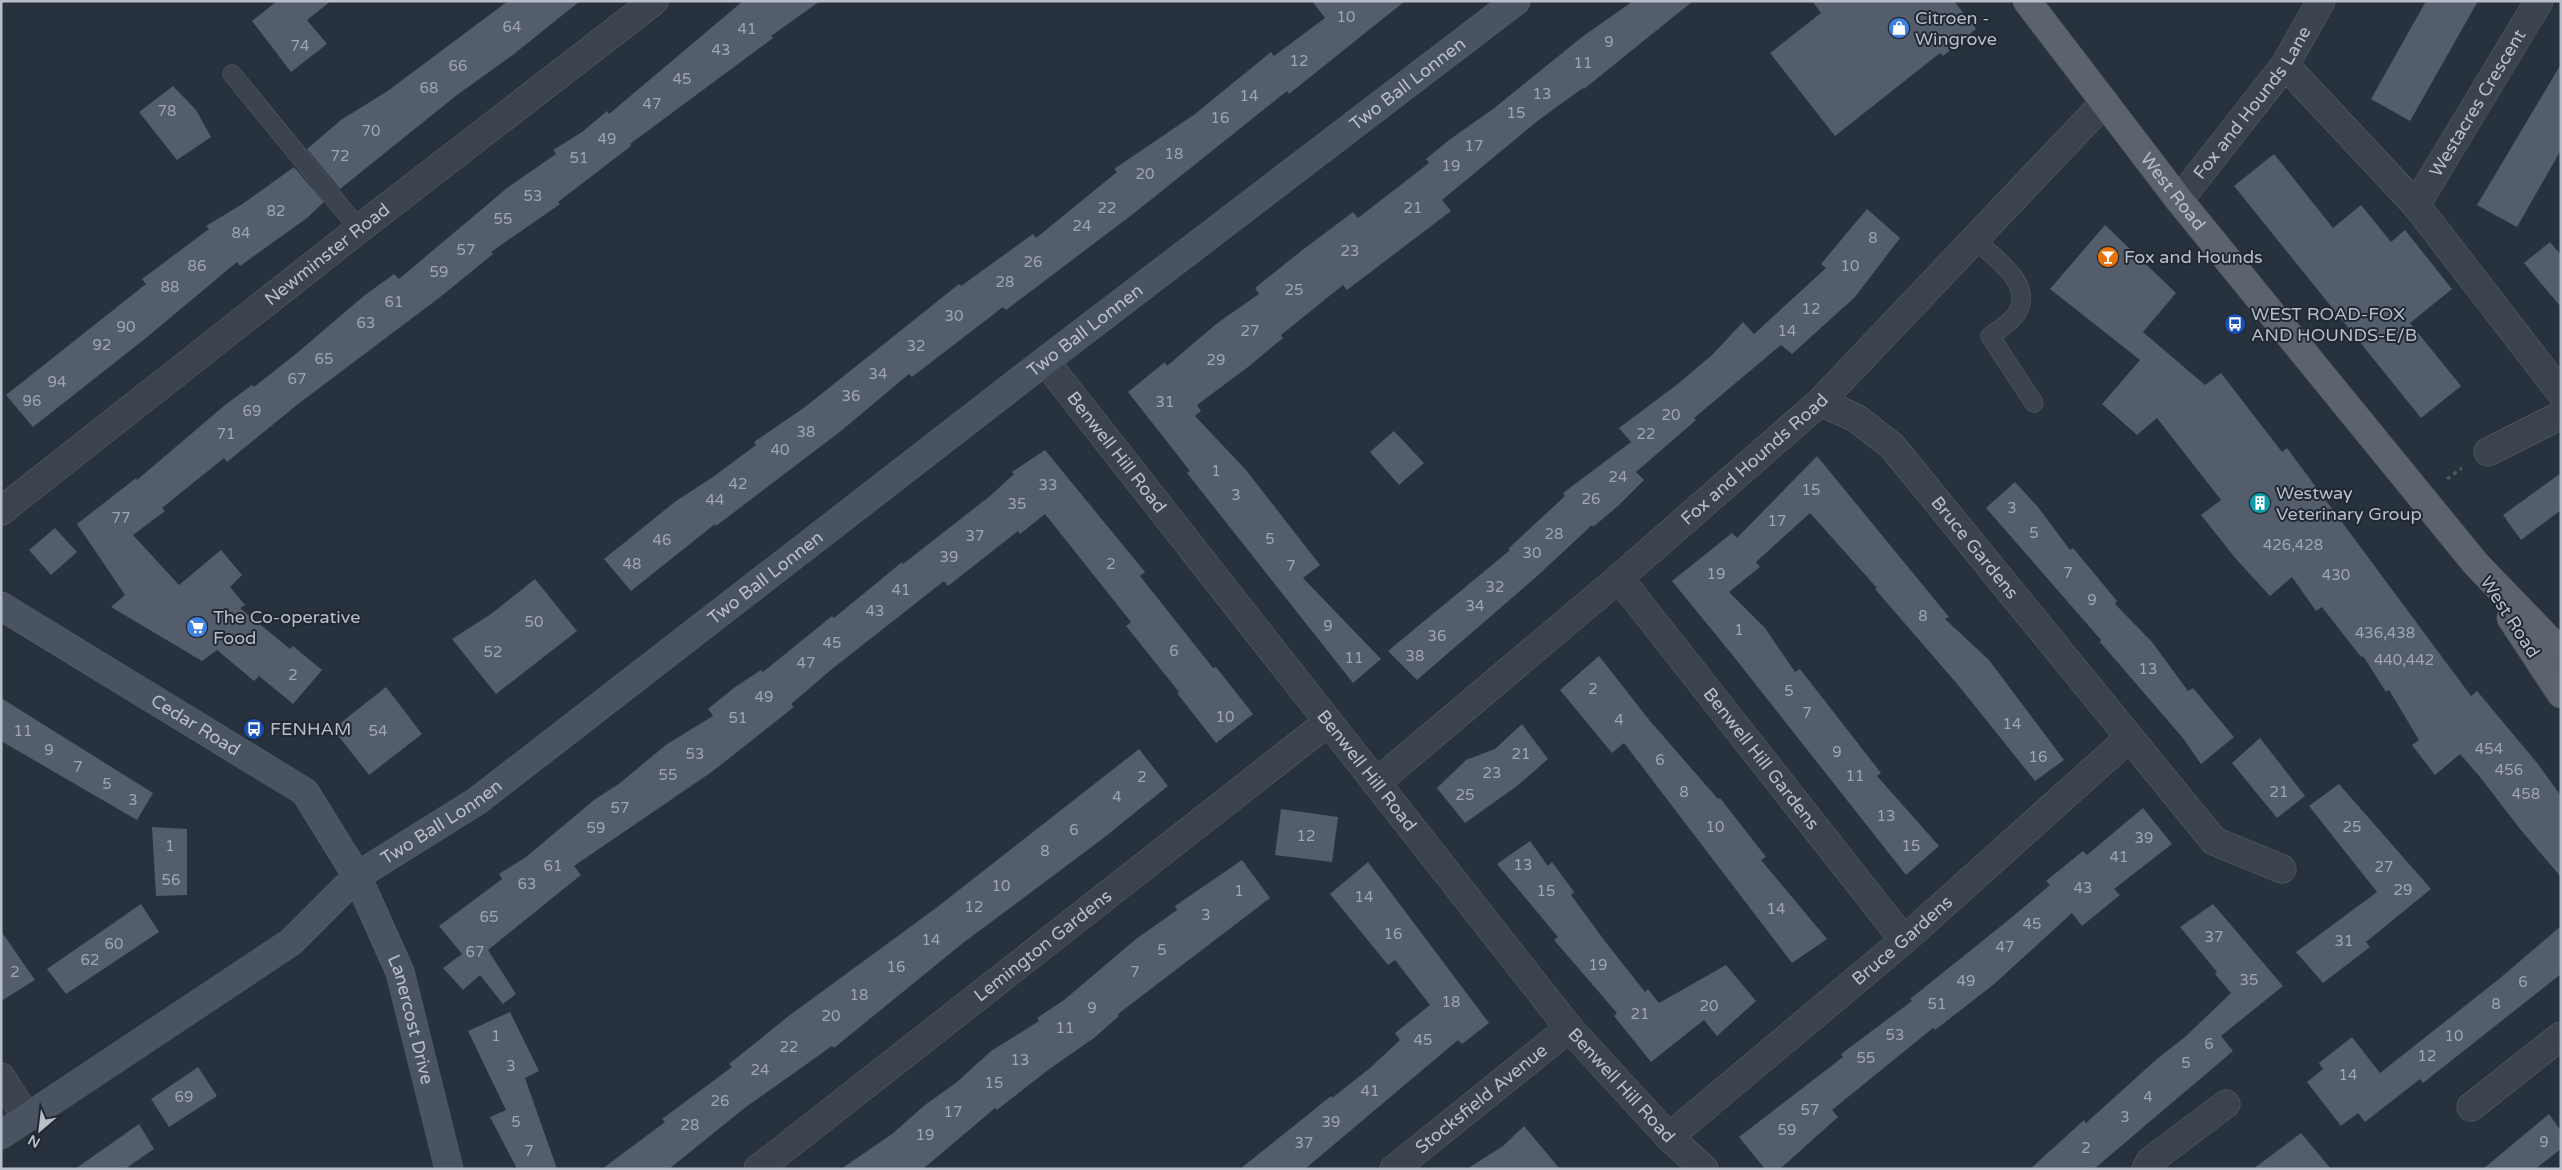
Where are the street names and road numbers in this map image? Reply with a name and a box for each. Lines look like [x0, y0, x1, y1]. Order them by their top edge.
street label: Fox and Hounds Lane [2189, 22, 2316, 184]
street label: Westacres Crescent [2425, 25, 2530, 181]
street label: Two Ball Lonnen [1345, 33, 1470, 135]
street label: West Road [2136, 148, 2210, 235]
street label: Newminster Road [260, 198, 394, 310]
street label: Two Ball Lonnen [1023, 279, 1147, 382]
street label: Benwell Hill Road [1062, 387, 1171, 517]
street label: Fox and Hounds Road [1676, 389, 1833, 530]
street label: Bruce Gardens [1926, 492, 2023, 603]
street label: Two Ball Lonnen [703, 526, 828, 629]
street label: West Road [2475, 572, 2545, 662]
street label: Benwell Hill Gardens [1699, 683, 1824, 834]
street label: Cedar Road [147, 689, 244, 761]
street label: Benwell Hill Road [1312, 706, 1421, 836]
street label: Two Ball Lonnen [377, 775, 507, 869]
street label: Lemington Gardens [970, 885, 1116, 1006]
street label: Bruce Gardens [1847, 891, 1957, 990]
street label: Lanercost Drive [383, 951, 439, 1087]
street label: Benwell Hill Road [1563, 1023, 1680, 1147]
street label: Stocksfield Avenue [1411, 1039, 1552, 1158]

